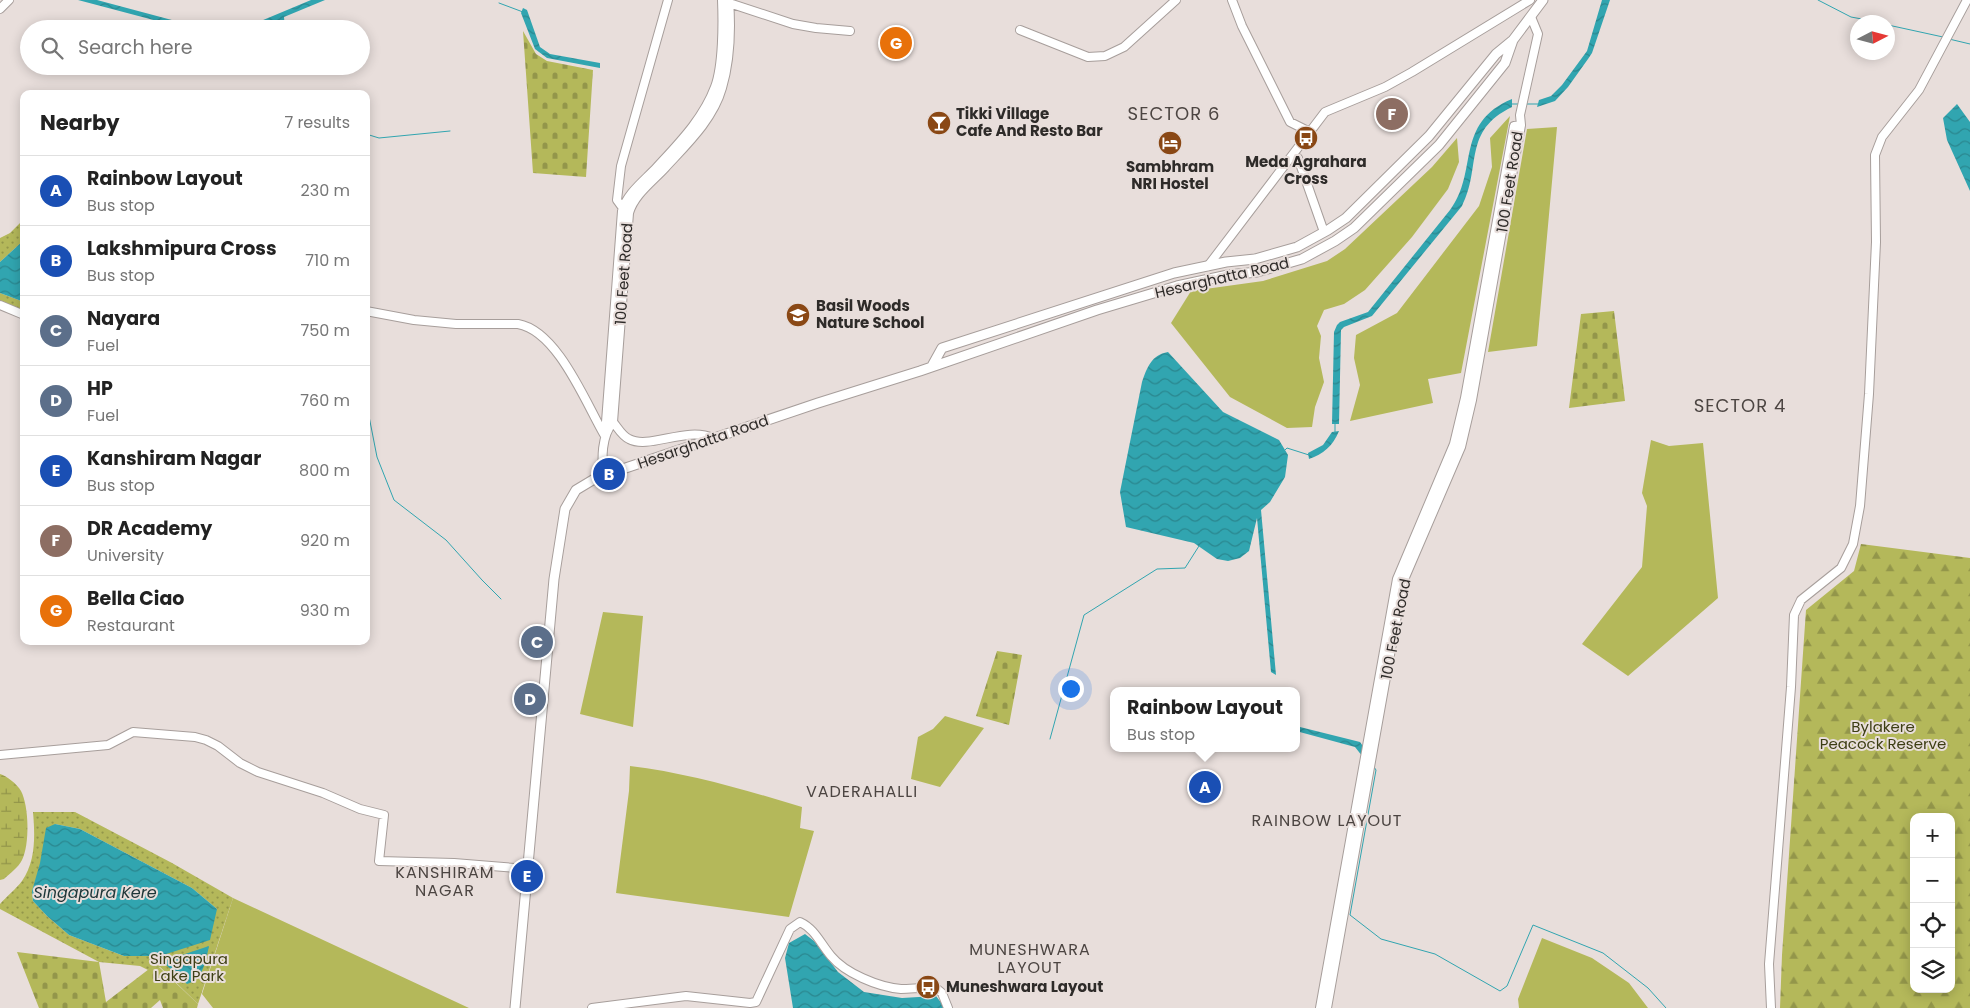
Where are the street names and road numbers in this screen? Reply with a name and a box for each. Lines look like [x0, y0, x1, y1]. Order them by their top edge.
street label: 100 Feet Road [1491, 130, 1528, 234]
street label: 100 Feet Road [609, 222, 638, 326]
street label: Hesarghatta Road [1153, 252, 1291, 303]
street label: Hesarghatta Road [635, 409, 771, 474]
street label: 100 Feet Road [1375, 577, 1416, 681]

